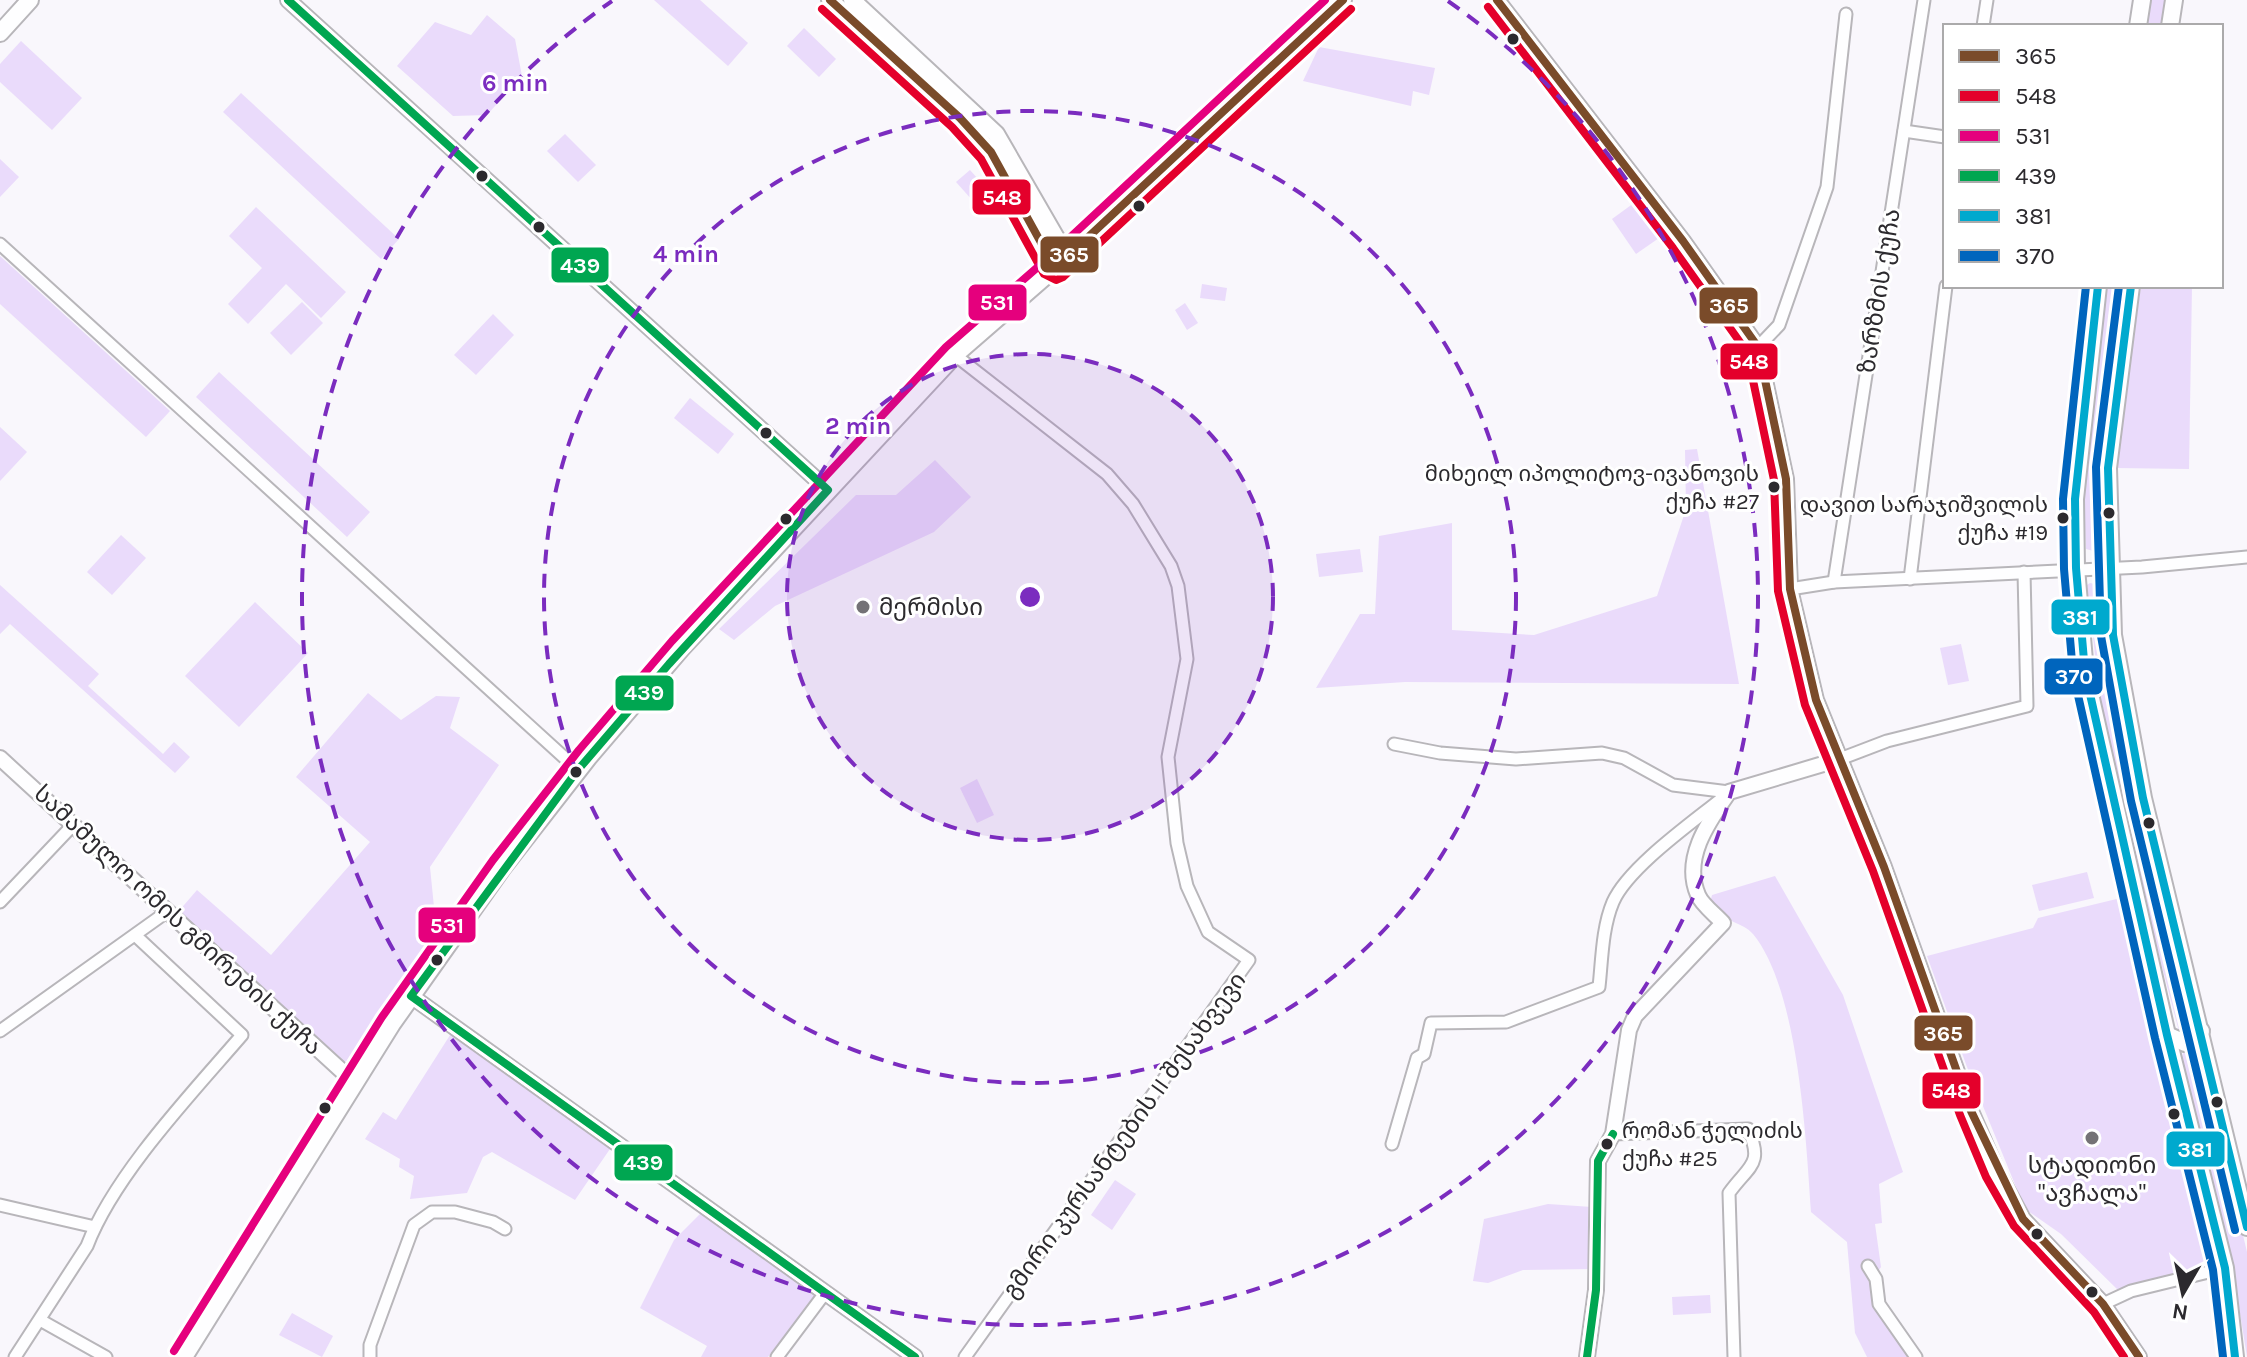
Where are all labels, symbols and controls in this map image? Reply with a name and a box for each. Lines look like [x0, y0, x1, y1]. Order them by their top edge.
legend [1943, 24, 2223, 288]
unlabelled marker [1505, 31, 1521, 47]
text: 365 [2015, 42, 2056, 70]
text: 6 min [482, 69, 548, 97]
text: 548 [2015, 82, 2057, 110]
text: 531 [2015, 122, 2051, 150]
text: 439 [2015, 162, 2057, 190]
unlabelled marker [474, 168, 490, 184]
line badge: 548 [971, 178, 1032, 216]
text: 548 [982, 185, 1022, 211]
unlabelled marker [1131, 198, 1147, 214]
text: 381 [2015, 202, 2052, 230]
street label: ზარზმის ქუჩა [1852, 207, 1906, 375]
unlabelled marker [531, 219, 547, 235]
line badge: 365 [1039, 235, 1100, 274]
text: 4 min [653, 240, 719, 268]
text: 365 [1049, 242, 1089, 268]
text: 370 [2015, 242, 2055, 270]
line badge: 439 [550, 246, 610, 284]
text: 439 [560, 253, 600, 279]
line badge: 531 [967, 283, 1028, 322]
line badge: 365 [1698, 286, 1759, 325]
text: 531 [980, 290, 1014, 316]
text: 365 [1709, 293, 1749, 319]
line badge: 548 [1719, 342, 1779, 381]
text: 548 [1729, 349, 1769, 375]
text: 2 min [825, 412, 891, 440]
unlabelled marker [758, 425, 774, 441]
place label: მიხეილ იპოლიტოვ-ივანოვის ქუჩა #27 [1425, 461, 1759, 515]
marker: მიხეილ იპოლიტოვ-ივანოვის ქუჩა #27 [1766, 479, 1782, 495]
place label: დავით სარაჯიშვილის ქუჩა #19 [1800, 492, 2048, 546]
unlabelled marker [2101, 505, 2117, 521]
marker: დავით სარაჯიშვილის ქუჩა #19 [2055, 510, 2071, 526]
unlabelled marker [778, 511, 794, 527]
centre of rings [1016, 583, 1044, 611]
place label: მერმისი [879, 593, 983, 621]
marker: მერმისი [854, 598, 872, 616]
line badge: 381 [2050, 598, 2111, 636]
text: 381 [2062, 605, 2098, 631]
line badge: 370 [2043, 657, 2104, 696]
text: 370 [2055, 664, 2093, 690]
line badge: 439 [614, 674, 675, 712]
text: 439 [624, 680, 664, 706]
unlabelled marker [568, 764, 584, 780]
street label: სამამულო ომის გმირების ქუჩა [28, 779, 328, 1061]
unlabelled marker [2141, 815, 2157, 831]
line badge: 531 [417, 906, 477, 944]
text: 531 [430, 913, 464, 939]
unlabelled marker [429, 952, 445, 968]
street label: გმირი კურსანტების II შესახვევი [996, 967, 1252, 1303]
line badge: 365 [1913, 1014, 1974, 1052]
text: 365 [1923, 1021, 1963, 1047]
line badge: 548 [1921, 1071, 1982, 1110]
text: 548 [1931, 1078, 1971, 1104]
unlabelled marker [2209, 1094, 2225, 1110]
unlabelled marker [317, 1100, 333, 1116]
unlabelled marker [2166, 1106, 2182, 1122]
place label: რომან ჭელიძის ქუჩა #25 [1622, 1118, 1803, 1172]
marker: სტადიონი "ავჩალა" [2083, 1129, 2101, 1147]
line badge: 381 [2165, 1130, 2226, 1168]
marker: რომან ჭელიძის ქუჩა #25 [1599, 1136, 1615, 1152]
text: 381 [2177, 1137, 2213, 1163]
line badge: 439 [613, 1143, 674, 1182]
text: 439 [623, 1150, 663, 1176]
place label: სტადიონი "ავჩალა" [2028, 1151, 2156, 1207]
unlabelled marker [2029, 1226, 2045, 1242]
north arrow [2143, 1253, 2223, 1333]
unlabelled marker [2084, 1284, 2100, 1300]
text: N [2170, 1298, 2190, 1326]

